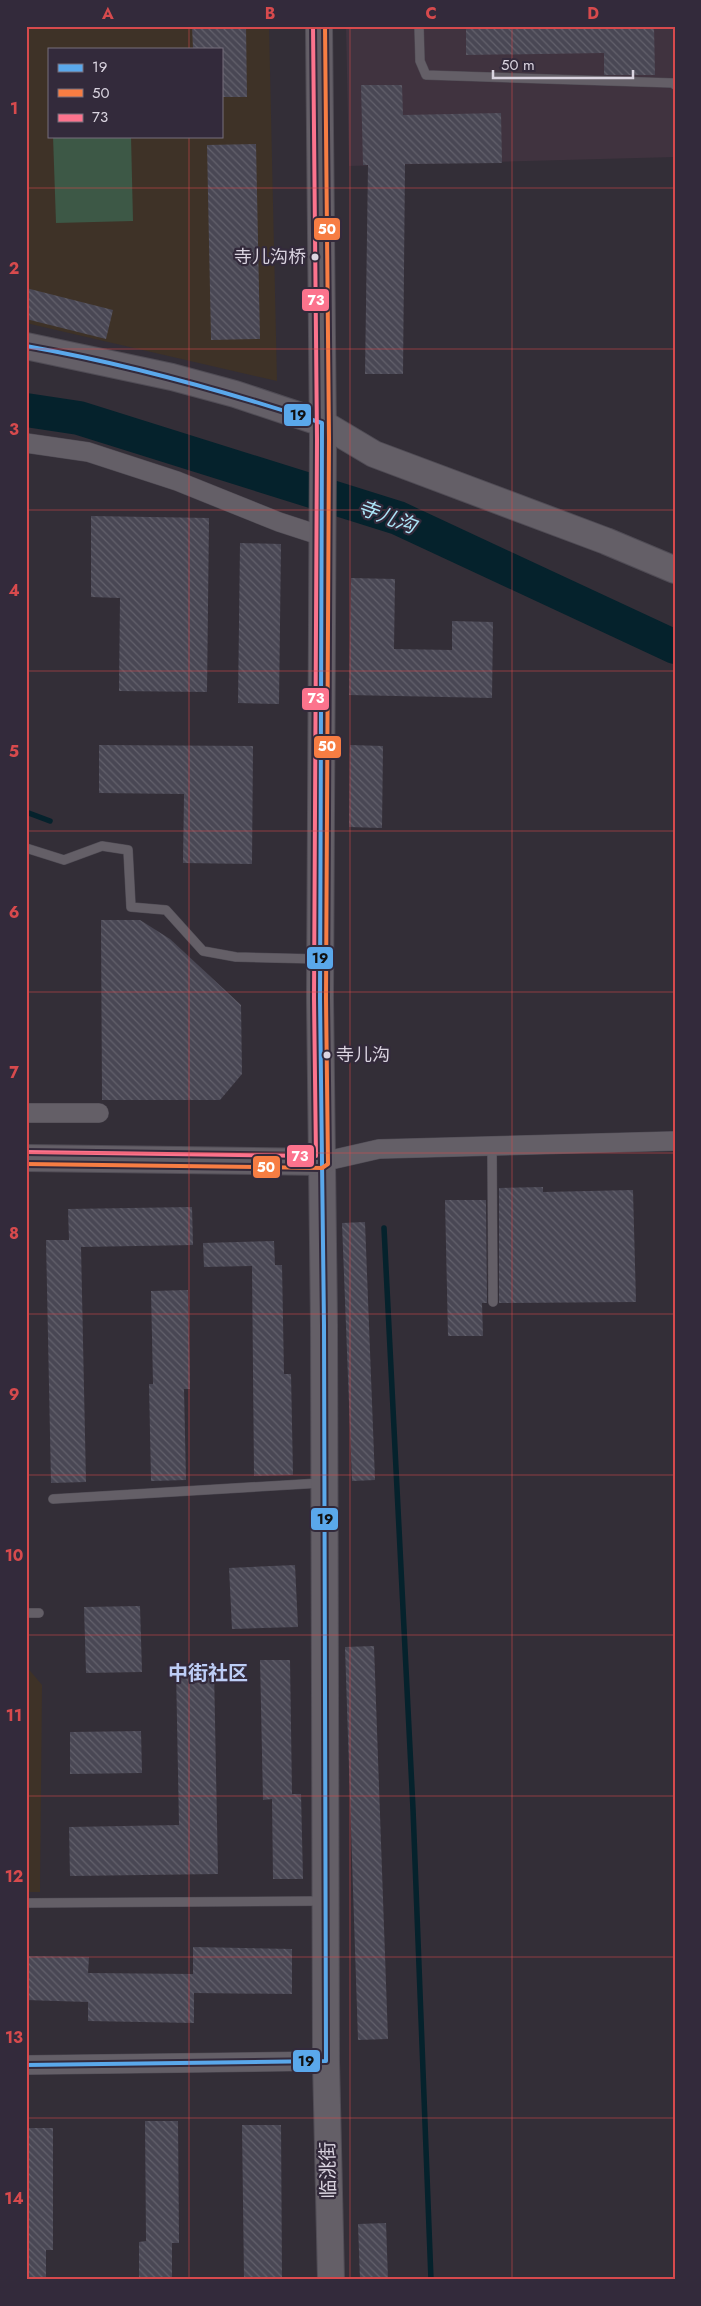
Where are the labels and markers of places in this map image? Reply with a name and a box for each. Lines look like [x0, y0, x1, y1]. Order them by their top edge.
place label: 寺儿沟桥 [234, 244, 306, 270]
marker: 寺儿沟桥 [310, 252, 320, 262]
place label: 寺儿沟 [336, 1042, 390, 1068]
marker: 寺儿沟 [322, 1050, 332, 1060]

